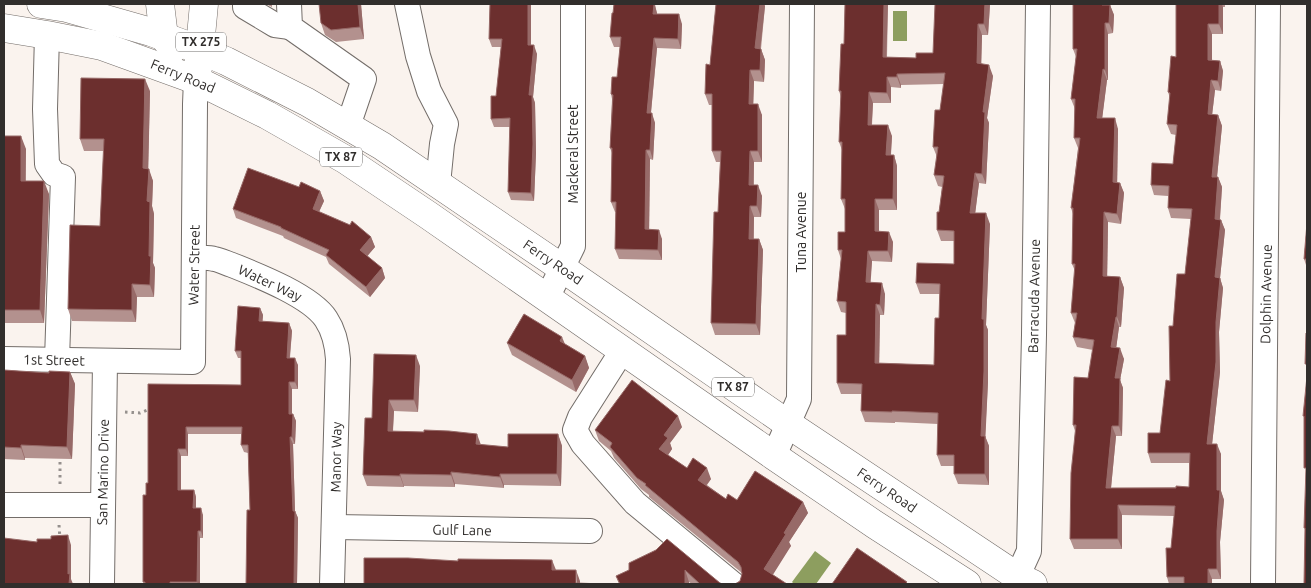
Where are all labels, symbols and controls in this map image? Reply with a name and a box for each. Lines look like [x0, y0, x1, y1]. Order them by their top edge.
road number: TX 275 [176, 32, 226, 52]
street label: Ferry Road [148, 56, 218, 96]
street label: Mackeral Street [565, 104, 581, 203]
road number: TX 87 [320, 148, 362, 166]
street label: Tuna Avenue [793, 192, 809, 272]
street label: Water Street [185, 224, 203, 305]
street label: Ferry Road [520, 236, 586, 288]
street label: Barracuda Avenue [1025, 239, 1043, 353]
street label: Dolphin Avenue [1257, 244, 1275, 344]
street label: Water Way [236, 261, 305, 305]
street label: 1st Street [23, 351, 86, 369]
road number: TX 87 [712, 378, 754, 397]
street label: San Marino Drive [94, 419, 112, 525]
street label: Manor Way [327, 421, 345, 492]
street label: Ferry Road [854, 464, 920, 516]
street label: Gulf Lane [432, 521, 492, 539]

